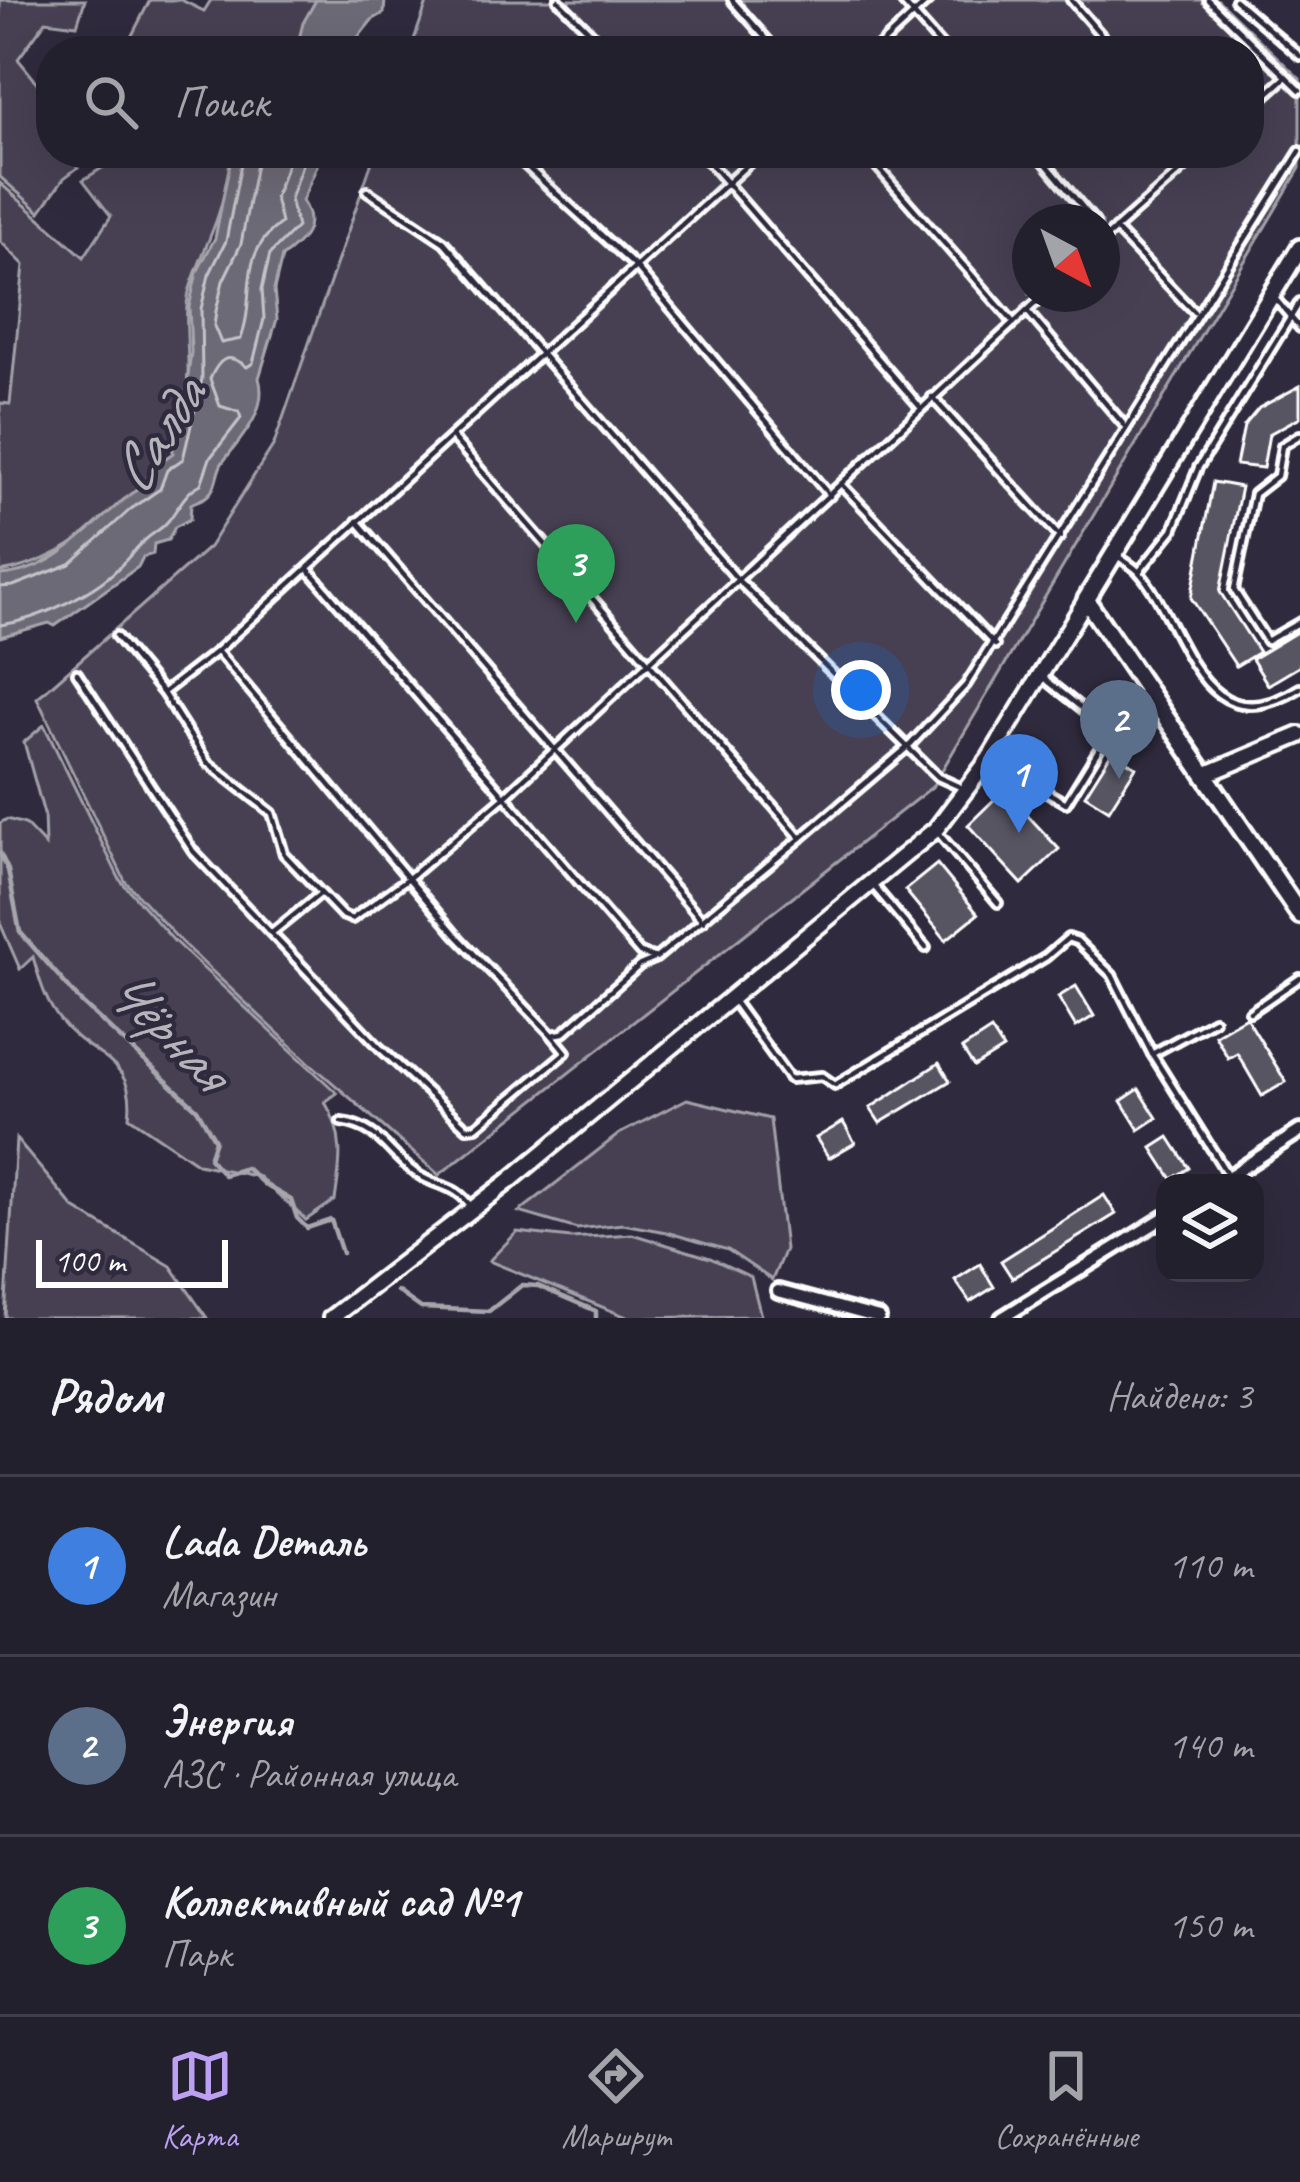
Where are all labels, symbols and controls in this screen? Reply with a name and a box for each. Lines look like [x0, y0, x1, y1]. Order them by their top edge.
search box [36, 36, 1264, 168]
icon: search [78, 69, 144, 135]
text: Поиск [174, 74, 269, 131]
north arrow [1012, 204, 1120, 312]
water label: Салда [92, 359, 225, 507]
pin: 3 [537, 524, 615, 623]
your location [831, 660, 891, 720]
pin: 2 [1080, 680, 1158, 779]
pin: 1 [980, 734, 1058, 833]
water label: Чёрная [91, 951, 252, 1112]
map controls [1156, 1174, 1264, 1282]
button: layers [1156, 1174, 1264, 1282]
scale bar [36, 1234, 228, 1287]
text: 100 m [54, 1240, 125, 1282]
text: Рядом [48, 1364, 162, 1428]
text: Найдено: 3 [1107, 1372, 1252, 1421]
text: Lada Dеталь [162, 1513, 366, 1570]
text: 1 [78, 1541, 96, 1590]
text: 110 m [1168, 1541, 1252, 1590]
text: Магазин [162, 1570, 276, 1619]
text: Энергия [162, 1693, 292, 1750]
text: 2 [78, 1721, 96, 1770]
text: 140 m [1168, 1721, 1252, 1770]
text: АЗС · Районная улица [162, 1750, 456, 1799]
text: Коллективный сад №1 [162, 1873, 519, 1930]
text: 3 [78, 1901, 96, 1950]
text: 150 m [1168, 1901, 1252, 1950]
text: Парк [162, 1930, 232, 1979]
tab: Карта [162, 2043, 238, 2157]
tab: Маршрут [562, 2043, 671, 2157]
tab: Сохранённые [995, 2043, 1138, 2157]

